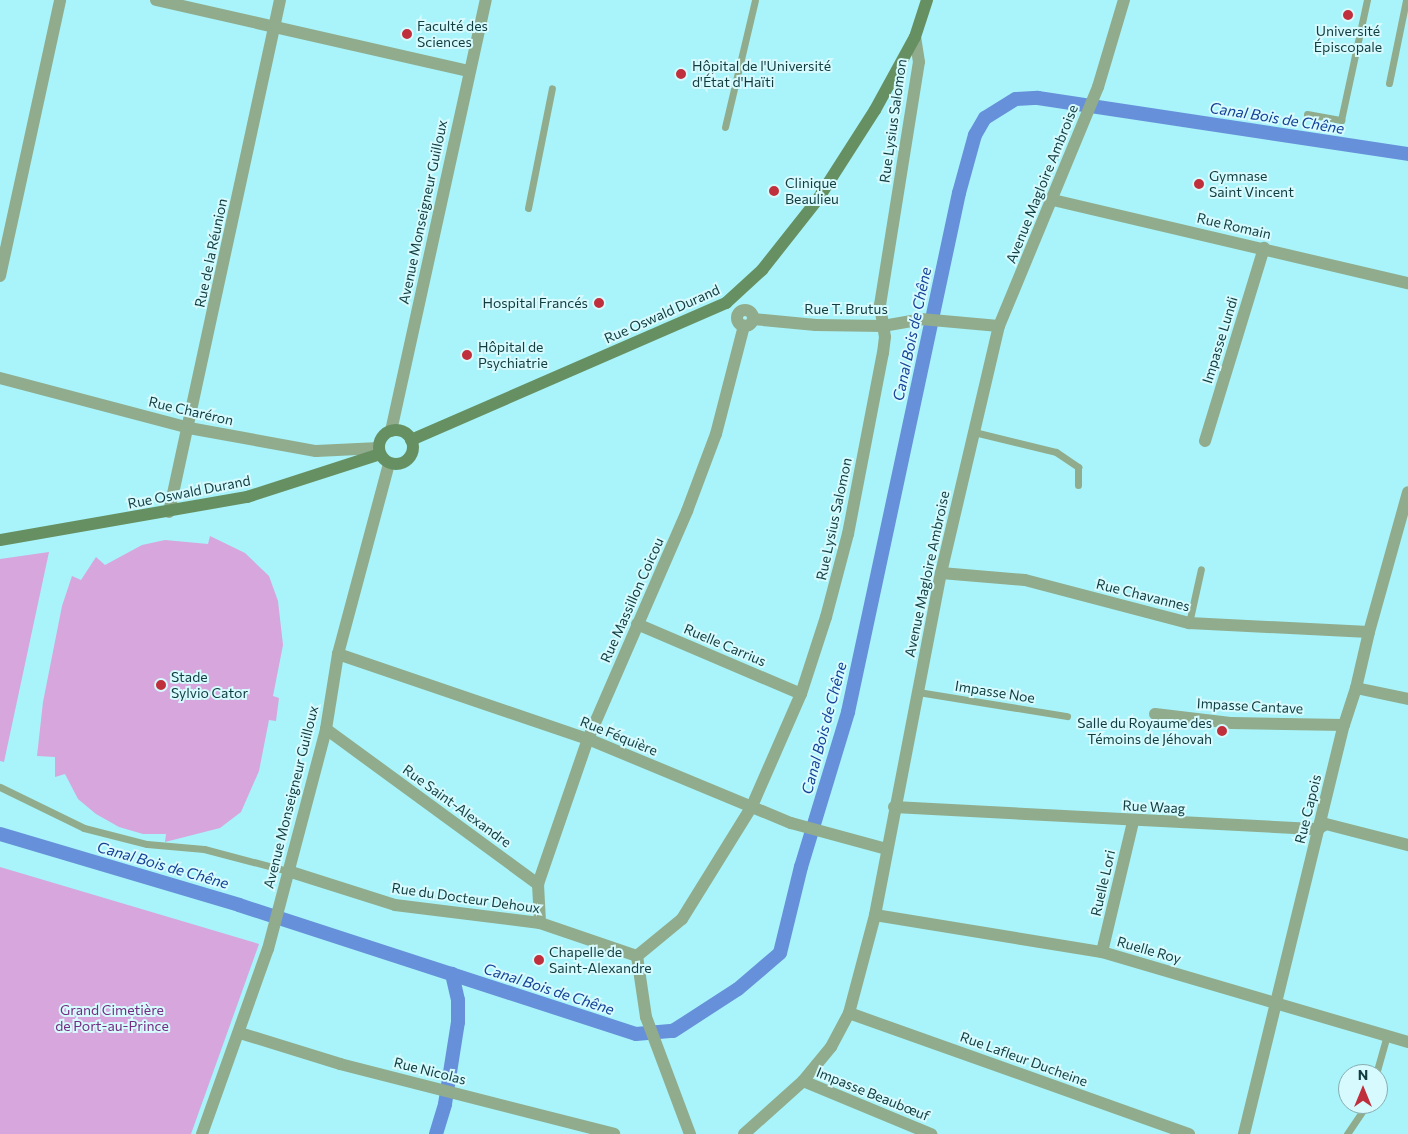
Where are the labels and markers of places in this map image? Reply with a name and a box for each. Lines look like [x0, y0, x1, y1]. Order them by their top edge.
marker: Université Épiscopale [1342, 9, 1354, 21]
place label: Faculté des Sciences [417, 18, 488, 50]
place label: Université Épiscopale [1314, 23, 1382, 56]
marker: Faculté des Sciences [401, 28, 413, 40]
place label: Hôpital de l'Université d'État d'Haïti [692, 58, 831, 90]
marker: Hôpital de l'Université d'État d'Haïti [674, 67, 688, 81]
place label: Gymnase Saint Vincent [1209, 168, 1294, 200]
place label: Clinique Beaulieu [785, 175, 839, 208]
marker: Gymnase Saint Vincent [1193, 178, 1205, 190]
marker: Clinique Beaulieu [767, 184, 781, 198]
place label: Hospital Francés [482, 295, 588, 311]
marker: Hospital Francés [592, 296, 606, 310]
place label: Hôpital de Psychiatrie [478, 339, 548, 372]
marker: Hôpital de Psychiatrie [460, 348, 474, 362]
place label: Stade Sylvio Cator [171, 669, 248, 702]
marker: Stade Sylvio Cator [155, 679, 167, 691]
place label: Salle du Royaume des Témoins de Jéhovah [1077, 715, 1212, 748]
marker: Salle du Royaume des Témoins de Jéhovah [1216, 725, 1228, 737]
place label: Chapelle de Saint-Alexandre [549, 944, 652, 976]
marker: Chapelle de Saint-Alexandre [533, 954, 545, 966]

